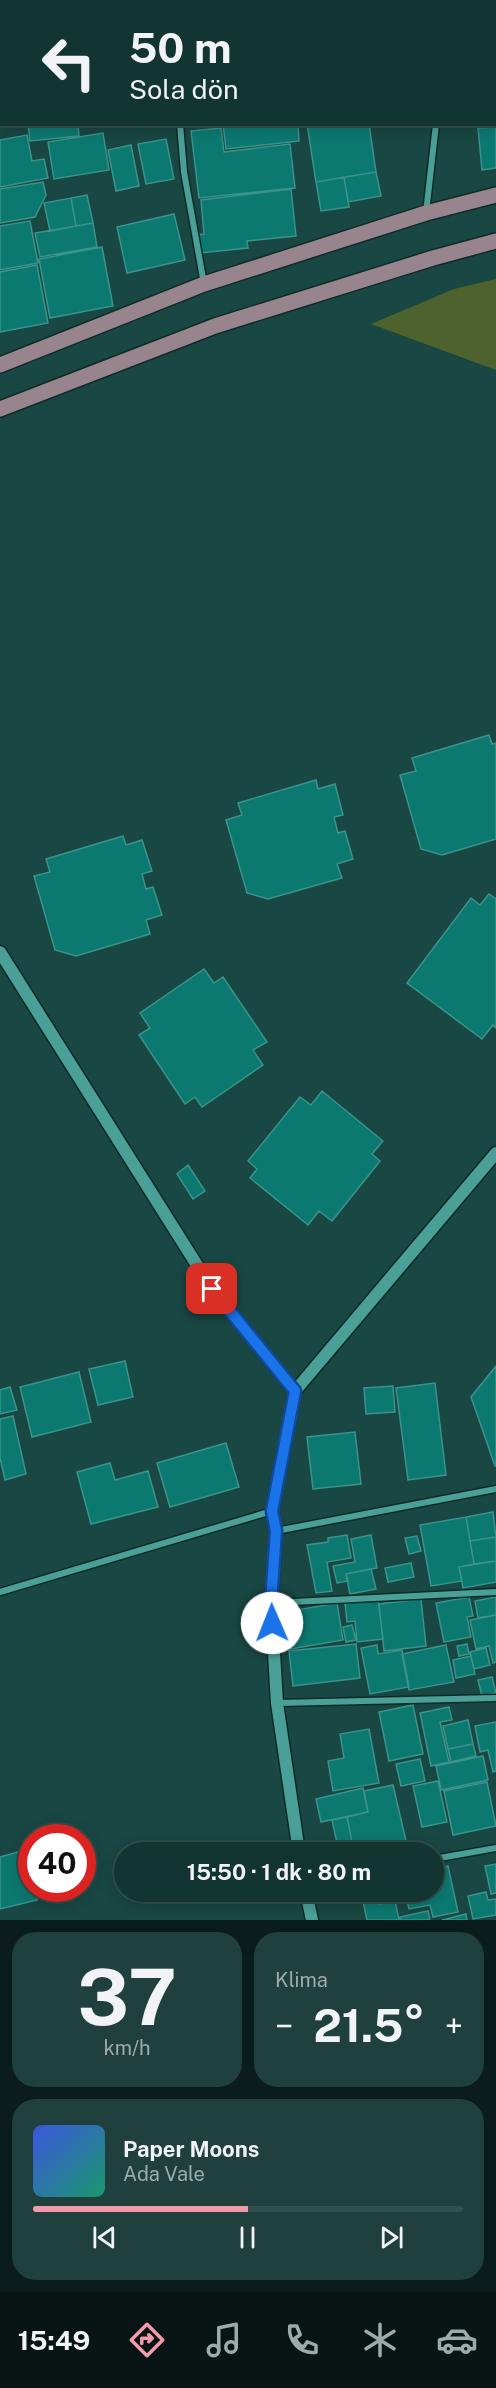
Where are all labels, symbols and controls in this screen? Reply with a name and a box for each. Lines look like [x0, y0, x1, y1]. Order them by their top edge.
text: 50 m [129, 23, 232, 72]
icon: left [30, 24, 108, 102]
text: Sola dön [129, 73, 239, 105]
pin [186, 1263, 237, 1314]
icon: arrive [195, 1272, 228, 1305]
position arrow [240, 1591, 304, 1655]
speed limit sign: 40 [18, 1824, 96, 1902]
text: 15:50 · 1 dk · 80 m [187, 1859, 371, 1885]
text: 37 [77, 1951, 177, 2043]
text: Klima [275, 1968, 328, 1992]
text: 21.5° [313, 1999, 425, 2052]
text: − [275, 2007, 293, 2045]
text: + [445, 2007, 463, 2045]
text: km/h [103, 2036, 151, 2060]
text: Paper Moons [123, 2136, 259, 2162]
text: Ada Vale [123, 2162, 205, 2186]
icon: previous [88, 2221, 121, 2254]
icon: pause [231, 2221, 264, 2254]
icon: next [375, 2221, 408, 2254]
icon: directions [126, 2319, 168, 2361]
icon: music [203, 2319, 245, 2361]
icon: phone [281, 2319, 323, 2361]
icon: climate [359, 2319, 401, 2361]
icon: car [436, 2319, 478, 2361]
text: 15:49 [18, 2324, 90, 2356]

